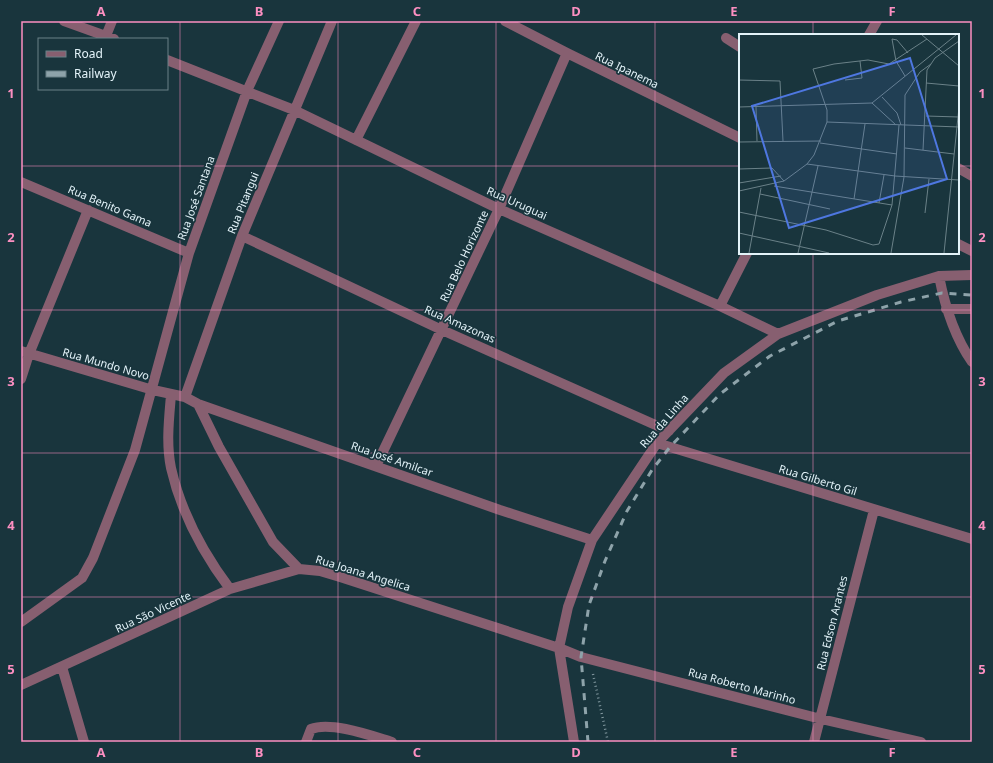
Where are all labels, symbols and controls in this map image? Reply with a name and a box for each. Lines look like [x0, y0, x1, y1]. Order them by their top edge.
text: A [97, 2, 106, 20]
text: B [255, 2, 263, 20]
text: C [413, 2, 421, 20]
text: D [571, 2, 581, 20]
text: E [730, 2, 738, 20]
text: F [888, 2, 896, 20]
inset map [739, 34, 959, 254]
legend [38, 38, 168, 90]
text: Road [74, 45, 103, 62]
street label: Rua Ipanema [593, 48, 661, 91]
text: Railway [74, 65, 118, 82]
text: 1 [7, 84, 15, 102]
text: 1 [978, 84, 986, 102]
street label: Rua José Santana [173, 154, 218, 242]
street label: Rua Pitangui [223, 170, 262, 236]
street label: Rua Benito Gama [66, 181, 154, 230]
street label: Rua Uruguai [485, 183, 550, 223]
street label: Rua Belo Horizonte [436, 208, 491, 304]
text: 2 [7, 228, 15, 246]
text: 2 [978, 228, 986, 246]
street label: Rua Amazonas [422, 301, 498, 346]
street label: Rua Mundo Novo [61, 344, 152, 383]
text: 3 [7, 372, 15, 390]
text: 3 [978, 372, 986, 390]
street label: Rua da Linha [636, 391, 691, 451]
street label: Rua José Amilcar [349, 437, 436, 480]
street label: Rua Gilberto Gil [777, 461, 859, 499]
text: 4 [7, 516, 15, 534]
text: 4 [978, 516, 986, 534]
street label: Rua Joana Angelica [314, 551, 412, 594]
street label: Rua Edson Arantes [813, 574, 851, 672]
street label: Rua São Vicente [112, 587, 193, 636]
text: 5 [7, 660, 15, 678]
text: 5 [978, 660, 986, 678]
street label: Rua Roberto Marinho [687, 664, 798, 707]
text: A [97, 743, 106, 761]
text: B [255, 743, 263, 761]
text: C [413, 743, 421, 761]
text: D [571, 743, 581, 761]
text: E [730, 743, 738, 761]
text: F [888, 743, 896, 761]

